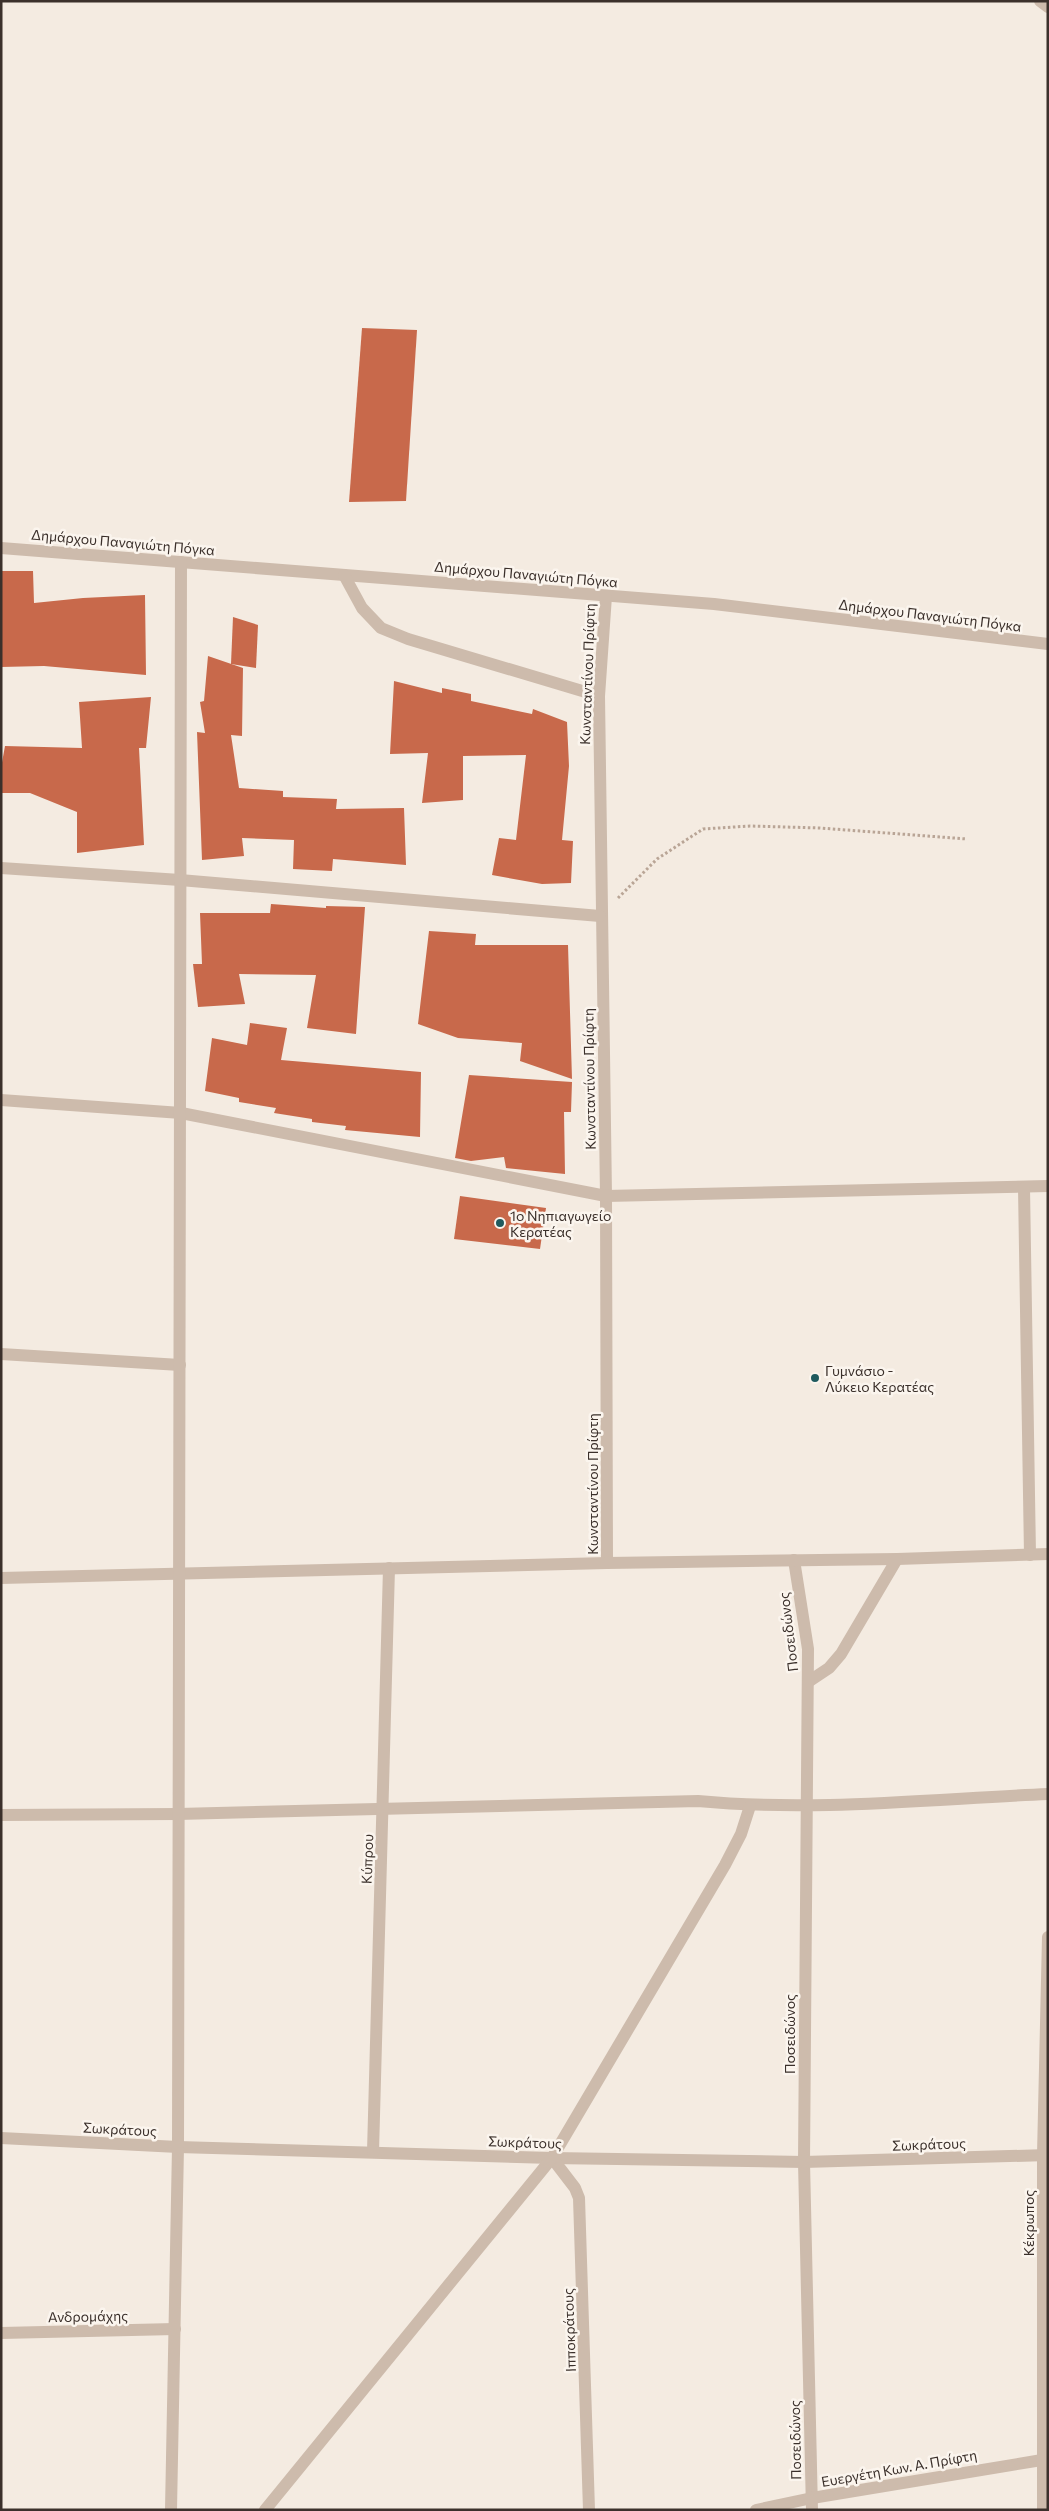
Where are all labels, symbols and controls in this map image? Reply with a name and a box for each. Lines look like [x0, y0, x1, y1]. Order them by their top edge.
street label: Δημάρχου Παναγιώτη Πόγκα [30, 526, 216, 558]
street label: Δημάρχου Παναγιώτη Πόγκα [433, 558, 619, 590]
street label: Δημάρχου Παναγιώτη Πόγκα [838, 595, 1022, 635]
street label: Κωνσταντίνου Πρίφτη [576, 603, 598, 745]
street label: Κωνσταντίνου Πρίφτη [579, 1008, 599, 1150]
place label: 1ο Νηπιαγωγείο Κερατέας [510, 1207, 611, 1240]
marker: 1ο Νηπιαγωγείο Κερατέας [494, 1217, 506, 1229]
place label: Γυμνάσιο - Λύκειο Κερατέας [825, 1362, 934, 1395]
marker: Γυμνάσιο - Λύκειο Κερατέας [809, 1372, 821, 1384]
street label: Κωνσταντίνου Πρίφτη [584, 1413, 601, 1555]
street label: Ποσειδώνος [775, 1591, 801, 1673]
street label: Κύπρου [358, 1834, 376, 1884]
street label: Ποσειδώνος [781, 1994, 798, 2074]
street label: Σωκράτους [83, 2119, 157, 2139]
street label: Σωκράτους [488, 2132, 562, 2152]
street label: Σωκράτους [892, 2134, 966, 2154]
street label: Κέκρωπος [1020, 2190, 1037, 2256]
street label: Ιπποκράτους [559, 2288, 579, 2372]
street label: Ανδρομάχης [48, 2307, 128, 2325]
street label: Ποσειδώνος [786, 2400, 804, 2480]
street label: Ευεργέτη Κων. Α. Πρίφτη [820, 2446, 978, 2490]

